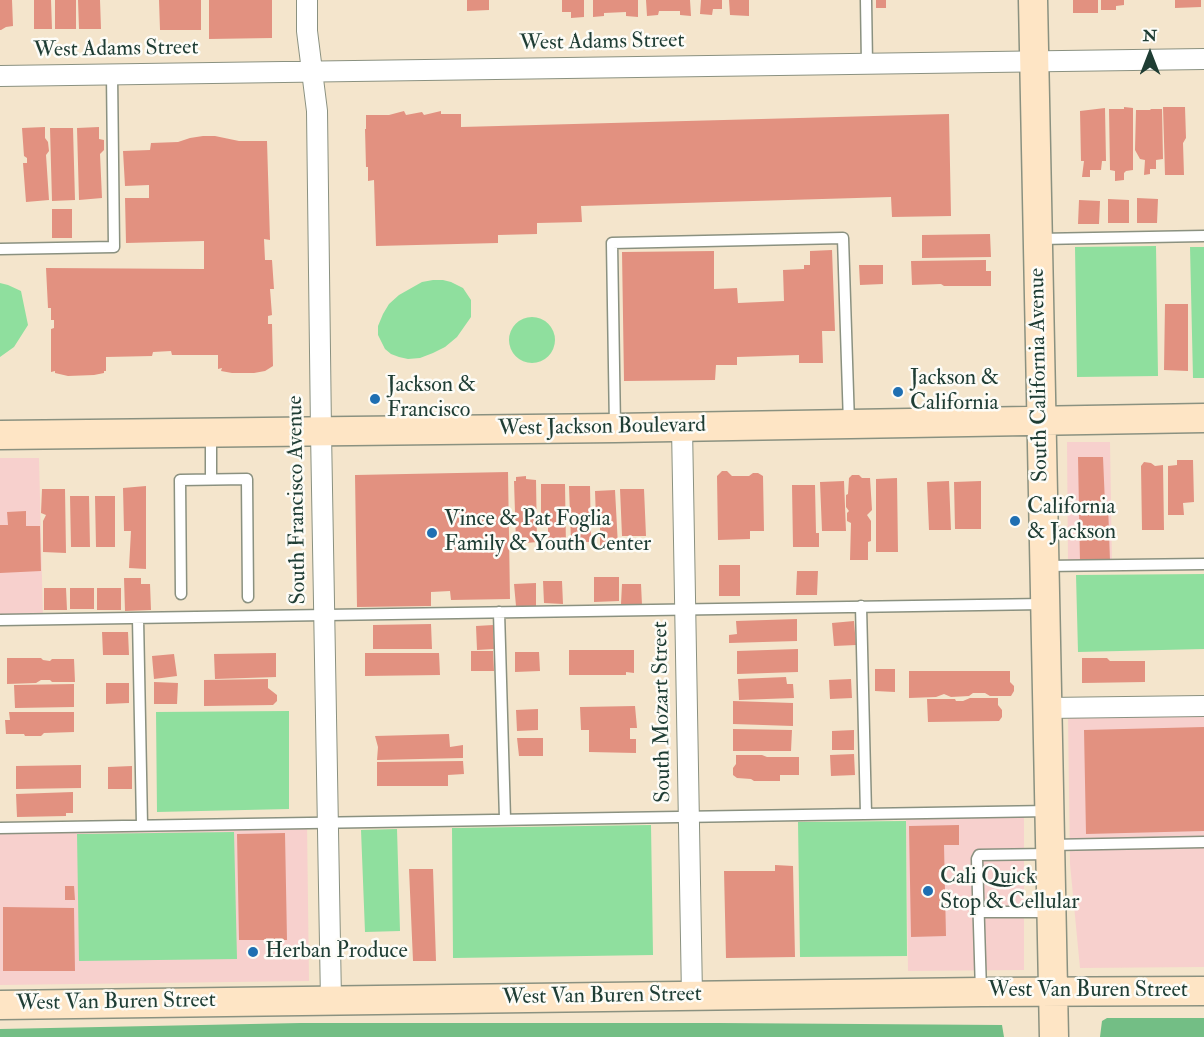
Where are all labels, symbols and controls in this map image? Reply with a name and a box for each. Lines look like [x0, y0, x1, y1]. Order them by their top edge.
north arrow [1120, 24, 1180, 84]
text: N [1143, 26, 1157, 46]
street label: West Adams Street [519, 28, 685, 58]
street label: West Adams Street [33, 35, 199, 65]
street label: South California Avenue [1025, 268, 1055, 482]
place label: Jackson & California [910, 366, 999, 418]
place label: Jackson & Francisco [387, 373, 476, 424]
marker: Jackson & California [891, 385, 905, 399]
marker: Jackson & Francisco [368, 392, 382, 406]
street label: South Francisco Avenue [283, 395, 313, 605]
street label: West Jackson Boulevard [498, 413, 706, 443]
place label: California & Jackson [1027, 495, 1116, 546]
place label: Vince & Pat Foglia Family & Youth Center [444, 507, 651, 558]
marker: California & Jackson [1008, 514, 1022, 528]
marker: Vince & Pat Foglia Family & Youth Center [425, 526, 439, 540]
street label: South Mozart Street [648, 621, 678, 803]
place label: Cali Quick Stop & Cellular [940, 865, 1079, 916]
marker: Cali Quick Stop & Cellular [921, 884, 935, 898]
place label: Herban Produce [265, 939, 408, 965]
marker: Herban Produce [246, 945, 260, 959]
street label: West Van Buren Street [988, 978, 1188, 1004]
street label: West Van Buren Street [502, 982, 702, 1012]
street label: West Van Buren Street [16, 988, 216, 1018]

